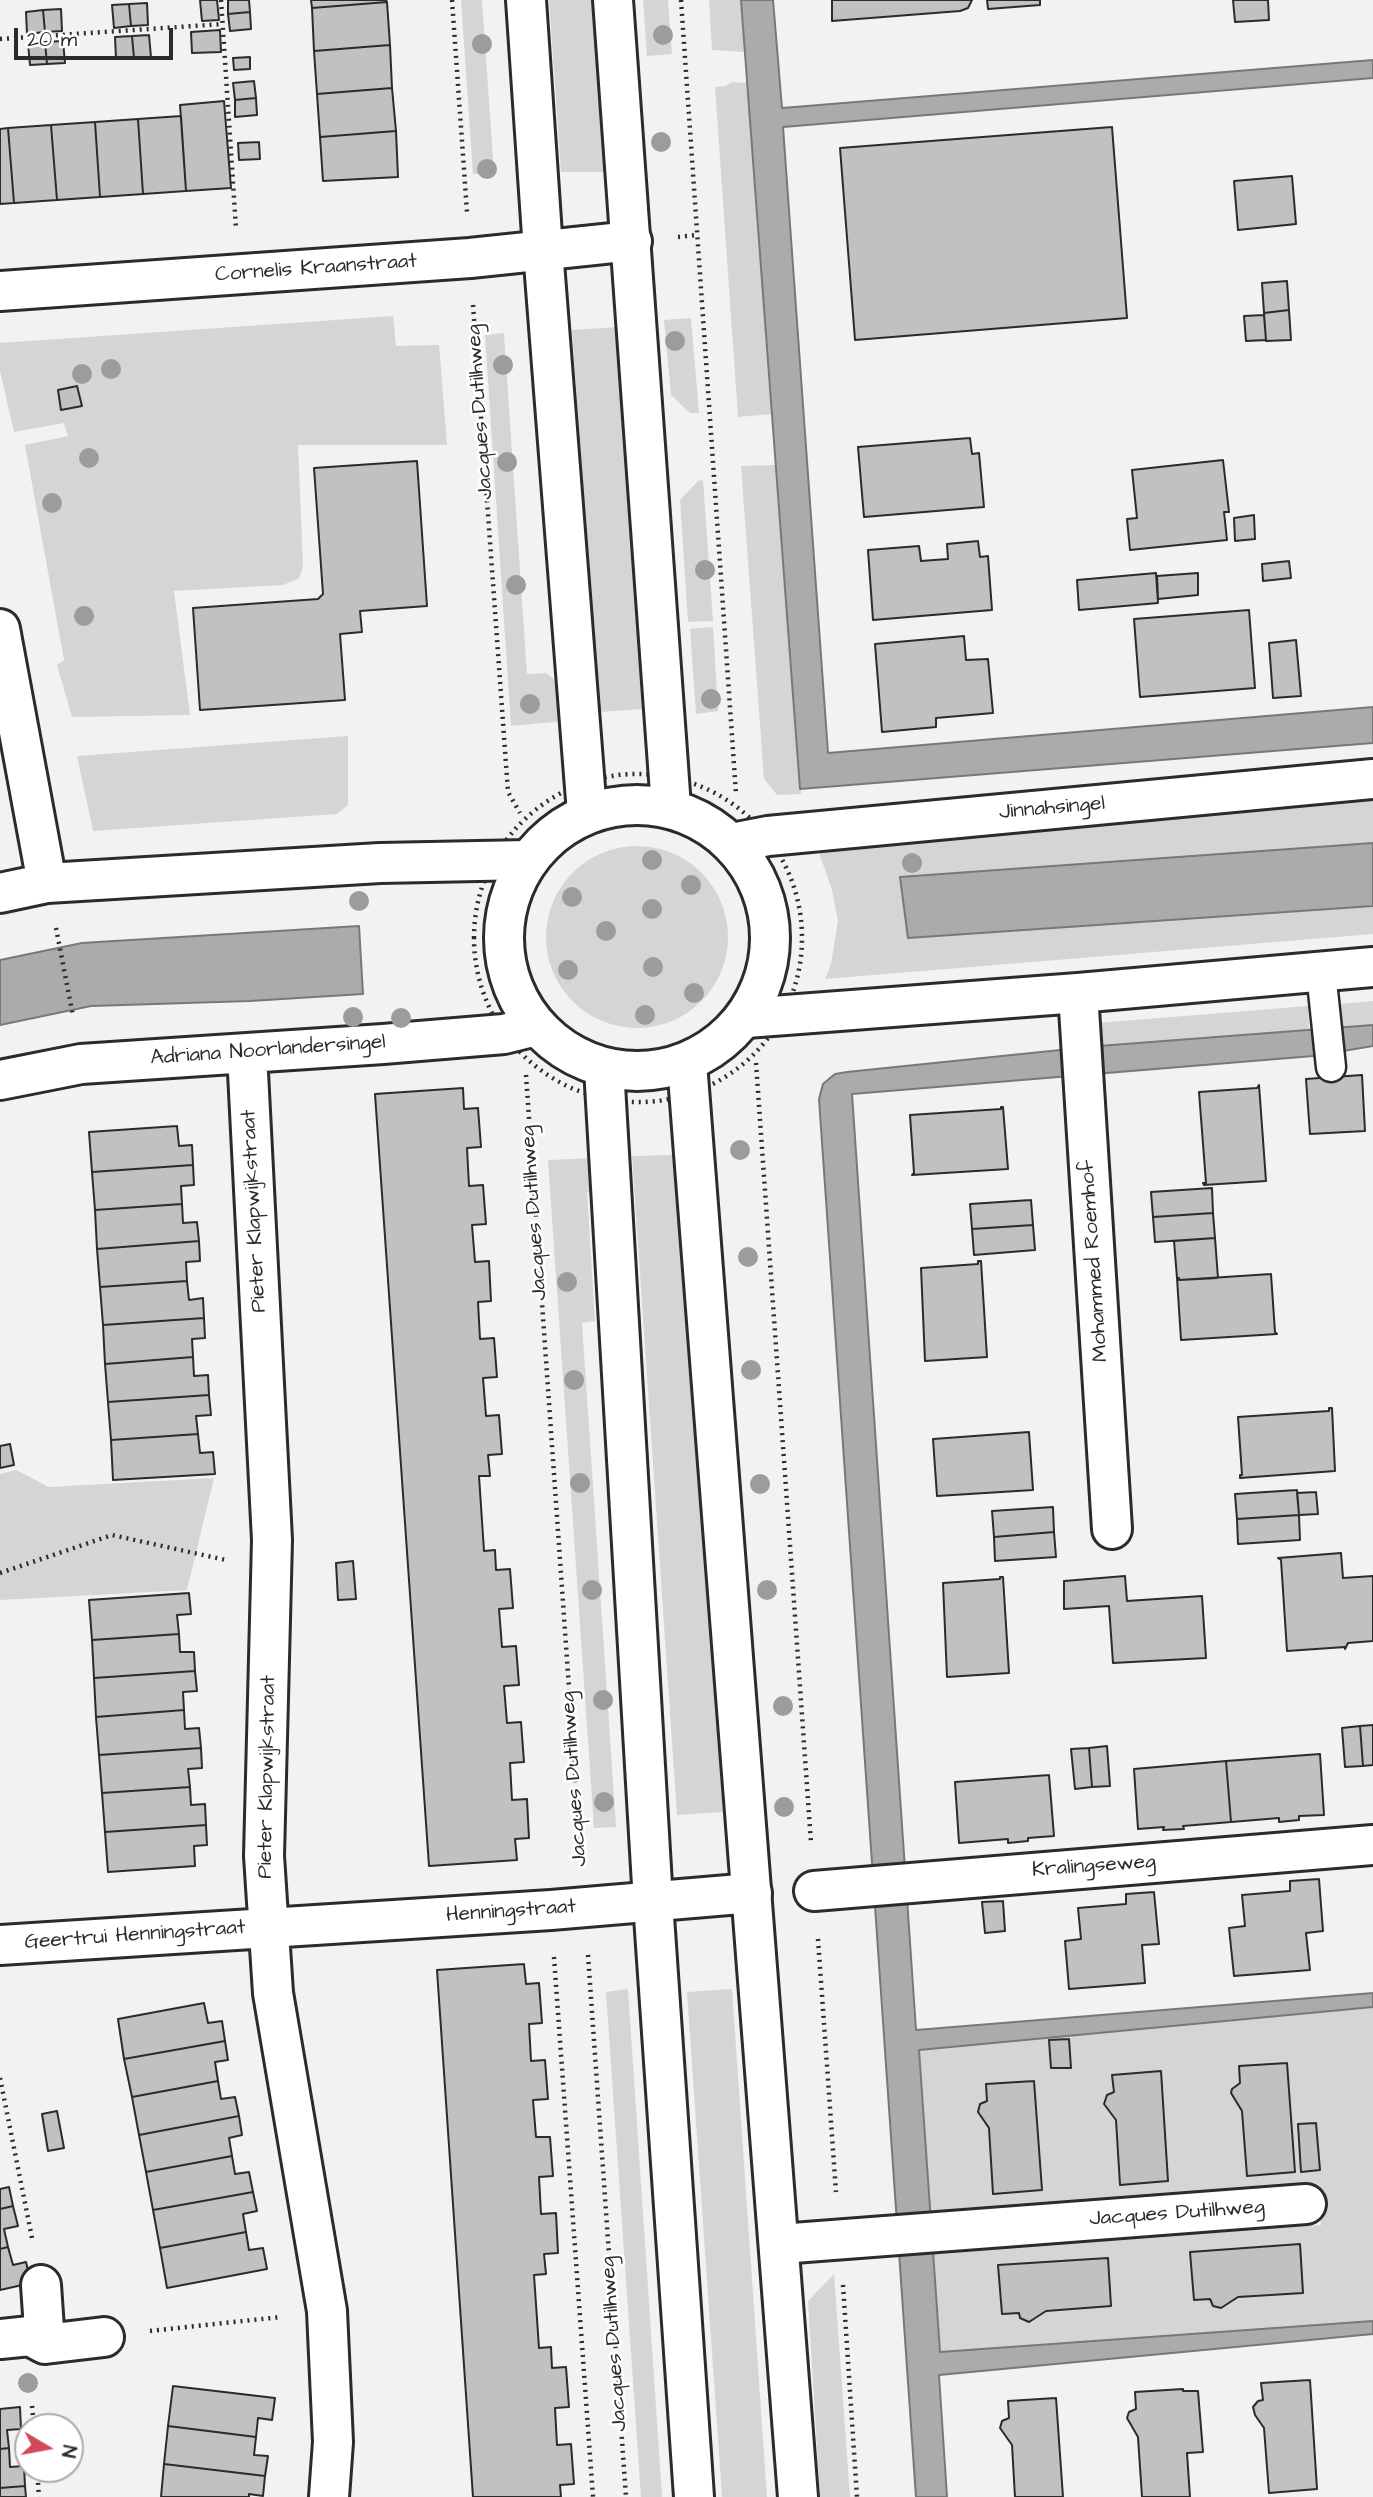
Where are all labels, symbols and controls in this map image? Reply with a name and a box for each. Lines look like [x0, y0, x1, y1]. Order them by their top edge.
scale bar [18, 14, 177, 58]
text: 20 m [27, 25, 77, 54]
street label: Cornelis Kraanstraat [214, 249, 418, 289]
street label: Jacques Dutilhweg [462, 324, 500, 500]
street label: Jinnahsingel [998, 792, 1106, 826]
street label: Adriana Noorlandersingel [150, 1030, 386, 1072]
street label: Pieter Klapwijkstraat [237, 1109, 273, 1313]
street label: Jacques Dutilhweg [516, 1125, 554, 1301]
street label: Mohammed Roemhof [1075, 1159, 1115, 1363]
street label: Pieter Klapwijkstraat [254, 1675, 282, 1879]
street label: Jacques Dutilhweg [556, 1691, 594, 1867]
street label: Kralingseweg [1031, 1850, 1157, 1884]
street label: Henningstraat [445, 1895, 577, 1929]
street label: Geertrui Henningstraat [24, 1916, 246, 1956]
street label: Jacques Dutilhweg [1089, 2195, 1265, 2233]
street label: Jacques Dutilhweg [596, 2256, 634, 2432]
north arrow [14, 2413, 84, 2483]
text: N [54, 2443, 83, 2460]

